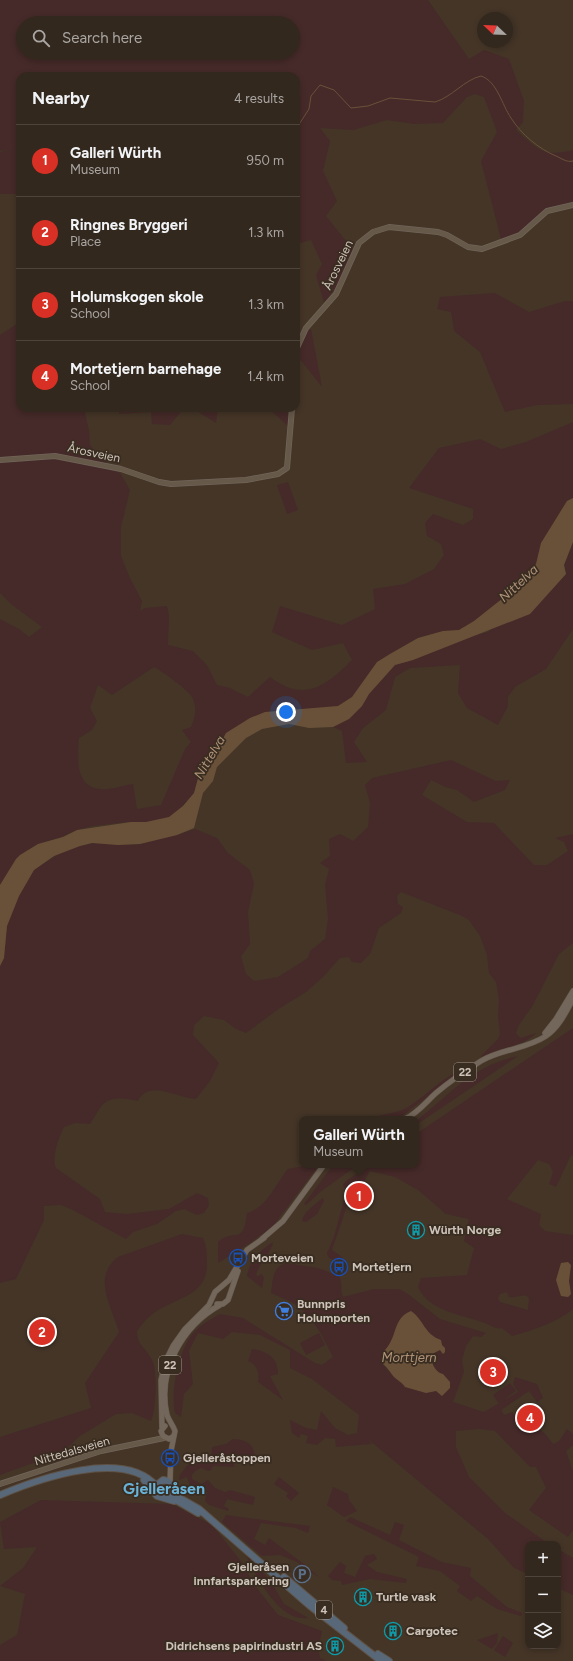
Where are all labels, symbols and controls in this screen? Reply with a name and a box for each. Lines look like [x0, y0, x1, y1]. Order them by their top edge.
north arrow [477, 12, 513, 48]
search box [16, 16, 300, 60]
icon: search [30, 27, 52, 49]
text: Search here [62, 29, 142, 47]
text: Nearby [32, 88, 90, 108]
text: 4 results [234, 91, 284, 106]
text: Galleri Würth [70, 144, 161, 162]
text: 1 [42, 153, 48, 168]
text: 950 m [247, 153, 284, 168]
text: Museum [70, 162, 120, 177]
text: Ringnes Bryggeri [70, 216, 188, 234]
text: 2 [41, 225, 49, 240]
text: 1.3 km [248, 225, 284, 240]
text: Place [70, 234, 101, 249]
street label: Årosveien [320, 238, 356, 292]
text: Holumskogen skole [70, 288, 203, 306]
text: 3 [41, 297, 49, 312]
text: 1.3 km [248, 297, 284, 312]
text: School [70, 306, 110, 321]
text: Mortetjern barnehage [70, 360, 221, 378]
text: 4 [41, 369, 49, 384]
text: 1.4 km [247, 369, 284, 384]
text: School [70, 378, 110, 393]
street label: Årosveien [66, 441, 122, 465]
water label: Nittelva [496, 561, 541, 605]
your location [276, 702, 296, 722]
water label: Nittelva [191, 733, 228, 781]
road number: 22 [454, 1063, 476, 1081]
popup [299, 1116, 419, 1168]
text: Galleri Würth [313, 1126, 405, 1144]
text: Museum [313, 1144, 363, 1159]
pin: 1 [346, 1181, 372, 1211]
building icon: Würth Norge [406, 1220, 426, 1240]
place label: Würth Norge [429, 1223, 502, 1237]
bus stop icon: Morteveien [228, 1248, 248, 1268]
place label: Morteveien [251, 1251, 314, 1265]
bus stop icon: Mortetjern [329, 1257, 349, 1277]
place label: Mortetjern [352, 1260, 412, 1274]
place label: Bunnpris Holumporten [297, 1297, 370, 1325]
supermarket icon: Bunnpris Holumporten [274, 1301, 294, 1321]
pin: 2 [29, 1317, 55, 1347]
water label: Morttjern [381, 1350, 437, 1365]
road number: 22 [159, 1356, 181, 1374]
pin: 3 [480, 1357, 506, 1387]
pin: 4 [517, 1403, 543, 1433]
street label: Nittedalsveien [33, 1433, 112, 1468]
bus stop icon: Gjelleråstoppen [160, 1448, 180, 1468]
place label: Gjelleråstoppen [183, 1451, 271, 1465]
district label: Gjelleråsen [123, 1479, 205, 1498]
map controls [525, 1541, 561, 1649]
button: + [525, 1541, 561, 1577]
place label: Gjelleråsen innfartsparkering [194, 1560, 289, 1588]
parking icon: Gjelleråsen innfartsparkering [292, 1564, 312, 1584]
button: − [525, 1577, 561, 1613]
building icon: Turtle vask [353, 1587, 373, 1607]
place label: Turtle vask [376, 1590, 437, 1604]
road number: 4 [316, 1601, 332, 1619]
button: layers [525, 1613, 561, 1649]
building icon: Cargotec [383, 1621, 403, 1641]
place label: Cargotec [406, 1624, 458, 1638]
building icon: Didrichsens papirindustri AS [325, 1636, 345, 1656]
place label: Didrichsens papirindustri AS [165, 1639, 322, 1653]

